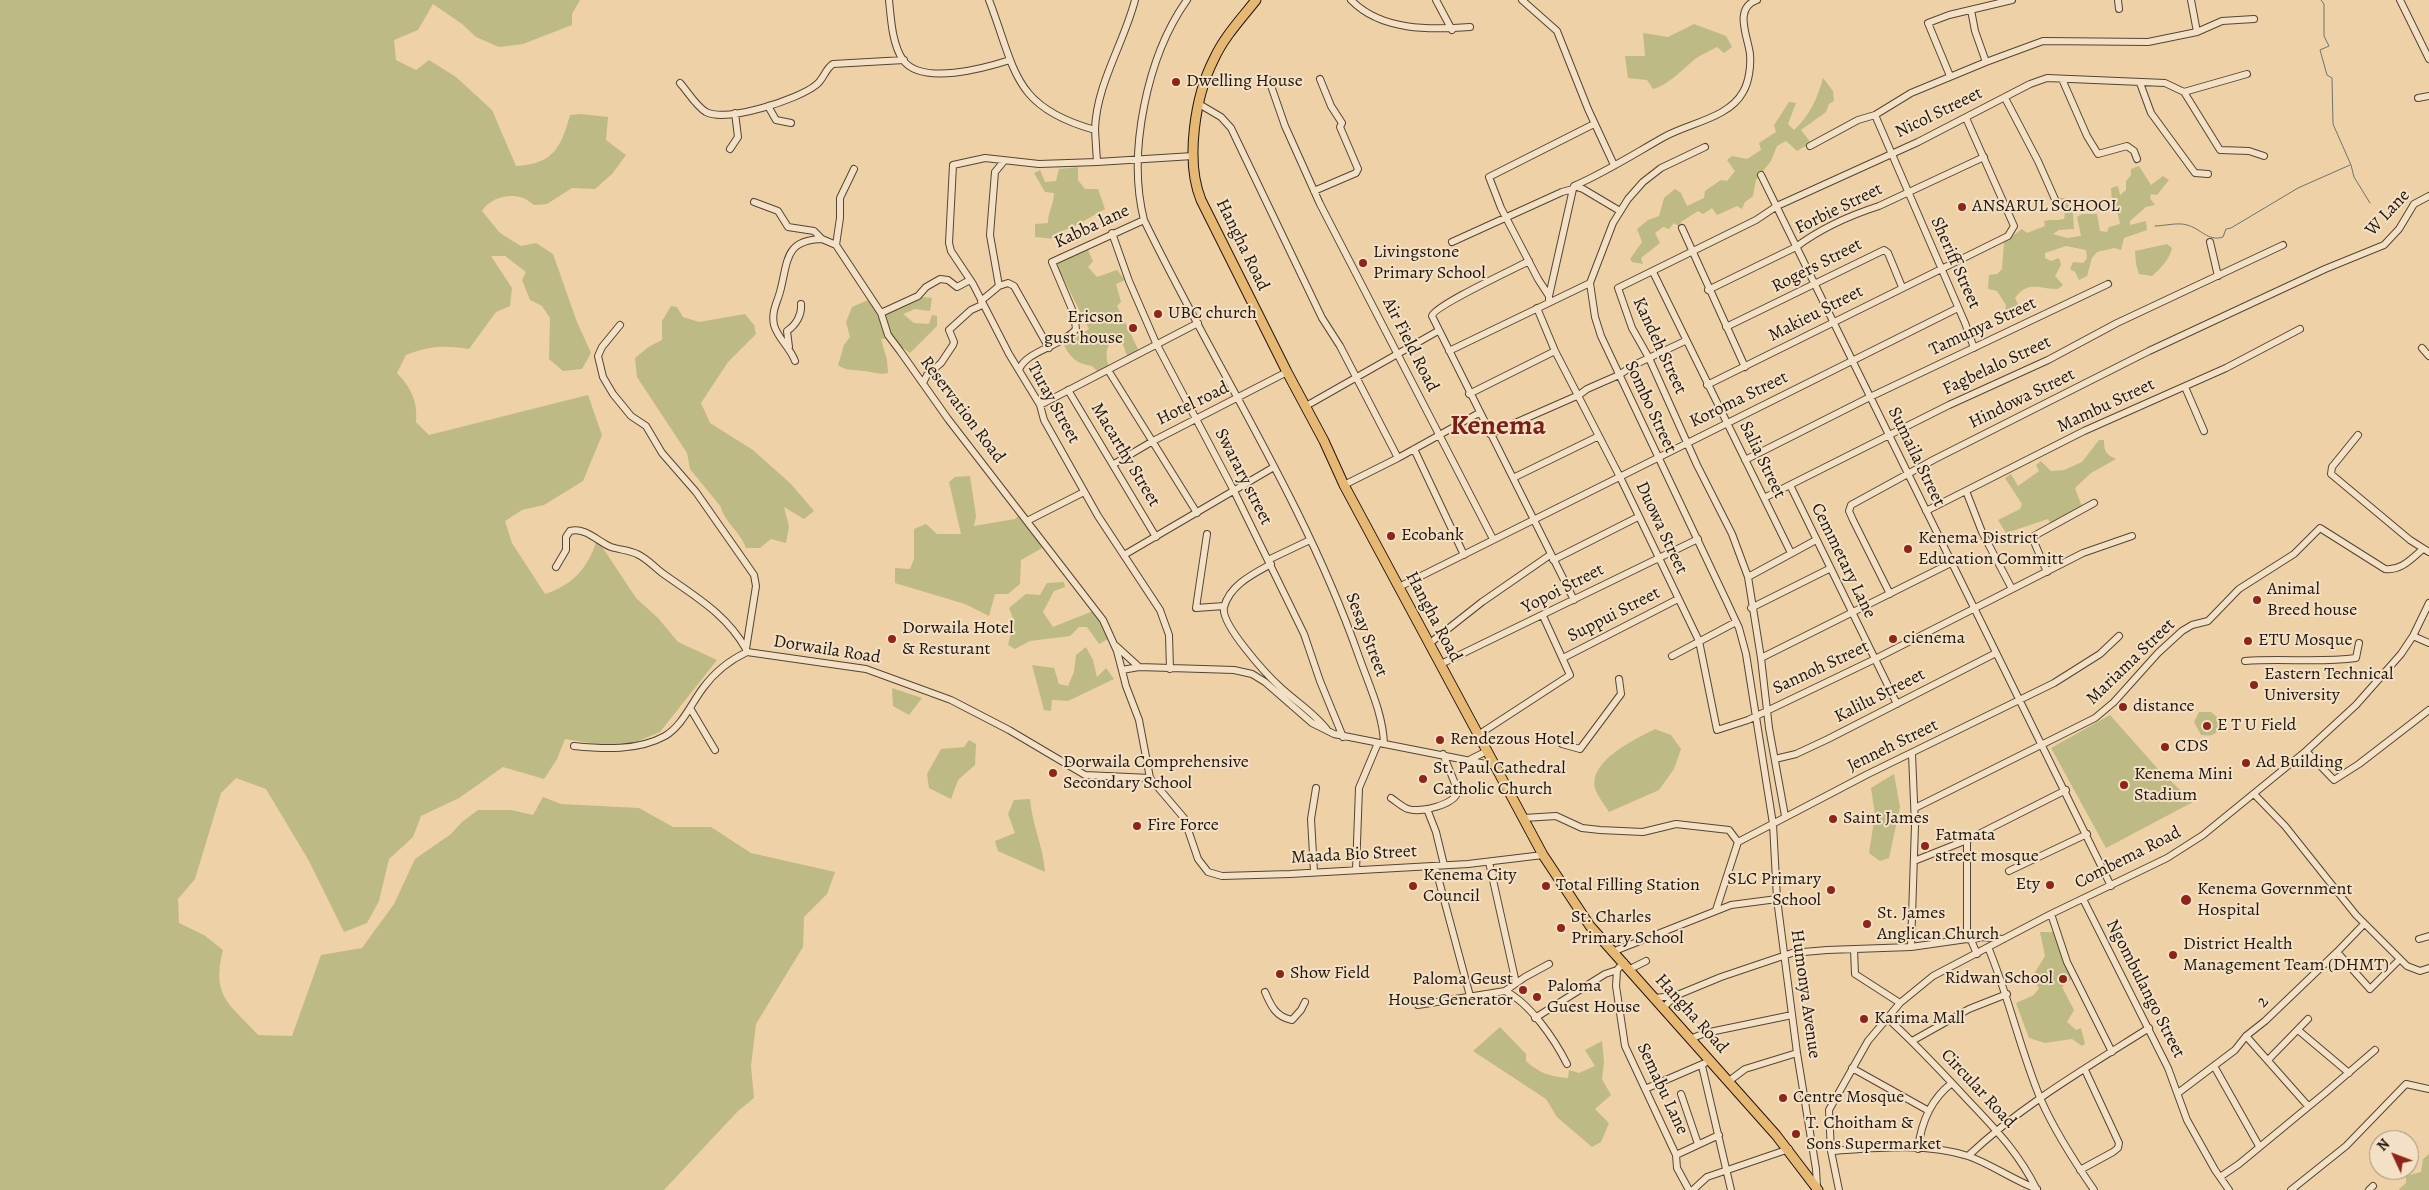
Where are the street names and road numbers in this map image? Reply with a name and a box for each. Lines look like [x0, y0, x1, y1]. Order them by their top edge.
street label: Nicol Streeet [1892, 83, 1986, 143]
street label: Forbie Street [1792, 179, 1886, 239]
street label: W Lane [2361, 185, 2415, 241]
street label: Hangha Road [1210, 196, 1274, 294]
street label: Kabba lane [1051, 200, 1133, 254]
street label: Sheriff Street [1925, 214, 1985, 312]
street label: Rogers Street [1768, 234, 1866, 298]
street label: Makieu Street [1765, 281, 1867, 347]
street label: Tamunya Street [1926, 293, 2040, 361]
street label: Air Field Road [1377, 294, 1443, 396]
street label: Kandeh Street [1627, 294, 1691, 398]
street label: Fagbelalo Street [1939, 331, 2055, 401]
street label: Reservation Road [915, 352, 1009, 468]
street label: Sombo Street [1619, 358, 1681, 456]
street label: Turay Street [1022, 359, 1084, 447]
street label: Hindowa Street [1965, 364, 2079, 434]
street label: Koroma Street [1686, 367, 1792, 433]
street label: Mambu Street [2054, 374, 2158, 438]
street label: Hotel road [1153, 377, 1233, 431]
street label: Macarthy Street [1086, 399, 1164, 511]
street label: Sumaila Street [1883, 404, 1949, 510]
street label: Salia Street [1734, 418, 1790, 502]
street label: Swarary street [1209, 425, 1277, 529]
street label: Duowa Street [1630, 478, 1692, 578]
street label: Cemmetary Lane [1806, 500, 1880, 622]
street label: Yopoi Street [1518, 559, 1608, 619]
street label: Hangha Road [1400, 568, 1466, 666]
street label: Suppui Street [1564, 582, 1664, 648]
street label: Sesay Street [1340, 590, 1392, 680]
street label: Mariama Street [2082, 614, 2180, 710]
street label: Dorwaila Road [772, 631, 882, 669]
street label: Sannoh Street [1769, 636, 1873, 700]
street label: Kalilu Streeet [1831, 664, 1929, 728]
street label: Jenneh Street [1844, 715, 1942, 777]
street label: Combema Road [2071, 822, 2185, 894]
street label: Maada Bio Street [1291, 841, 1417, 869]
street label: Ngombulango Street [2101, 916, 2189, 1062]
street label: Humonya Avenue [1785, 928, 1825, 1060]
street label: Hangha Road [1650, 970, 1732, 1058]
street label: 2 [2252, 991, 2274, 1013]
street label: Semabu Lane [1631, 1040, 1693, 1138]
street label: Circular Road [1936, 1045, 2020, 1133]

